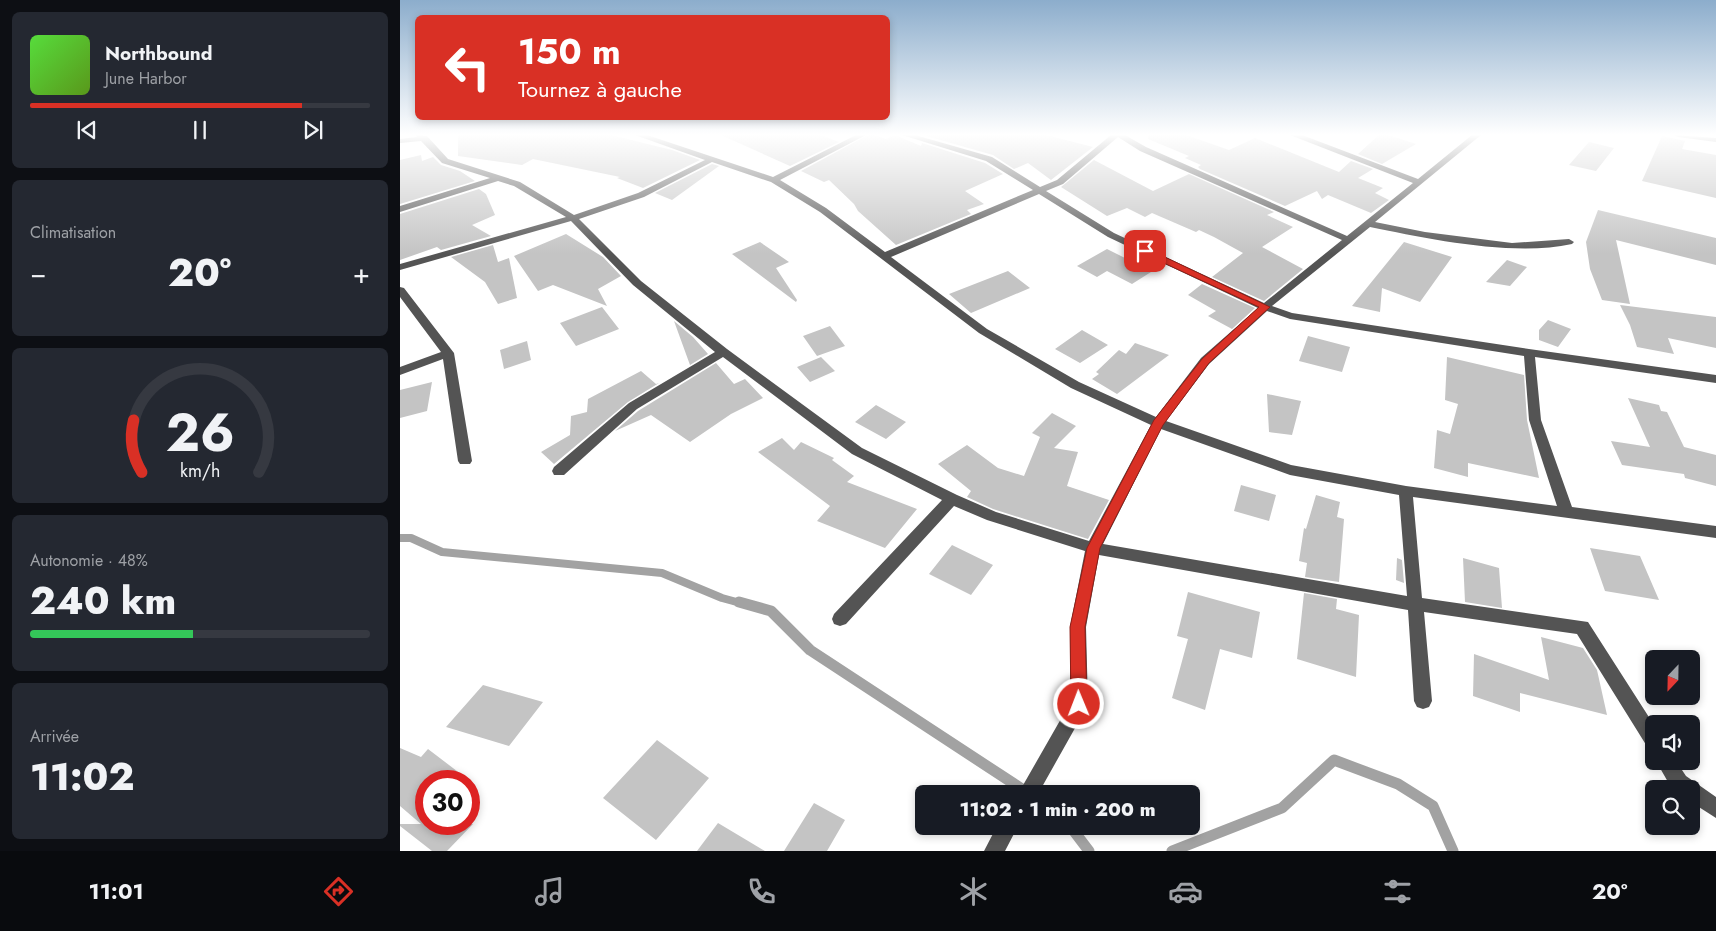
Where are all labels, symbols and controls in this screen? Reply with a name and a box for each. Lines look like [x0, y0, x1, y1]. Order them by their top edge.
text: 150 m [518, 27, 621, 77]
icon: left [435, 35, 500, 100]
text: Northbound [105, 40, 212, 67]
text: June Harbor [105, 67, 187, 90]
text: Tournez à gauche [518, 73, 682, 105]
icon: previous [73, 116, 101, 144]
icon: pause [186, 116, 214, 144]
icon: next [299, 116, 327, 144]
text: Climatisation [30, 221, 116, 244]
pin [1124, 230, 1166, 272]
icon: arrive [1131, 237, 1159, 265]
text: 20° [168, 245, 231, 300]
text: − [30, 253, 47, 294]
text: + [353, 253, 370, 294]
text: 26 [166, 395, 234, 471]
text: km/h [180, 458, 220, 484]
text: Autonomie · 48% [30, 549, 148, 572]
text: 240 km [30, 573, 176, 628]
north arrow [1645, 650, 1700, 705]
map controls [1645, 650, 1700, 835]
position arrow [1052, 677, 1104, 729]
button: sound [1645, 715, 1700, 770]
text: Arrivée [30, 725, 79, 748]
text: 11:02 [30, 749, 134, 804]
speed limit sign: 30 [415, 770, 480, 835]
button: search [1645, 780, 1700, 835]
text: 11:02 · 1 min · 200 m [960, 796, 1155, 823]
icon: directions [321, 874, 356, 909]
icon: music [532, 874, 567, 909]
icon: phone [744, 874, 779, 909]
icon: climate [956, 874, 991, 909]
icon: car [1168, 874, 1203, 909]
icon: filters [1380, 874, 1415, 909]
text: 11:01 [88, 875, 144, 907]
text: 20° [1592, 875, 1627, 907]

